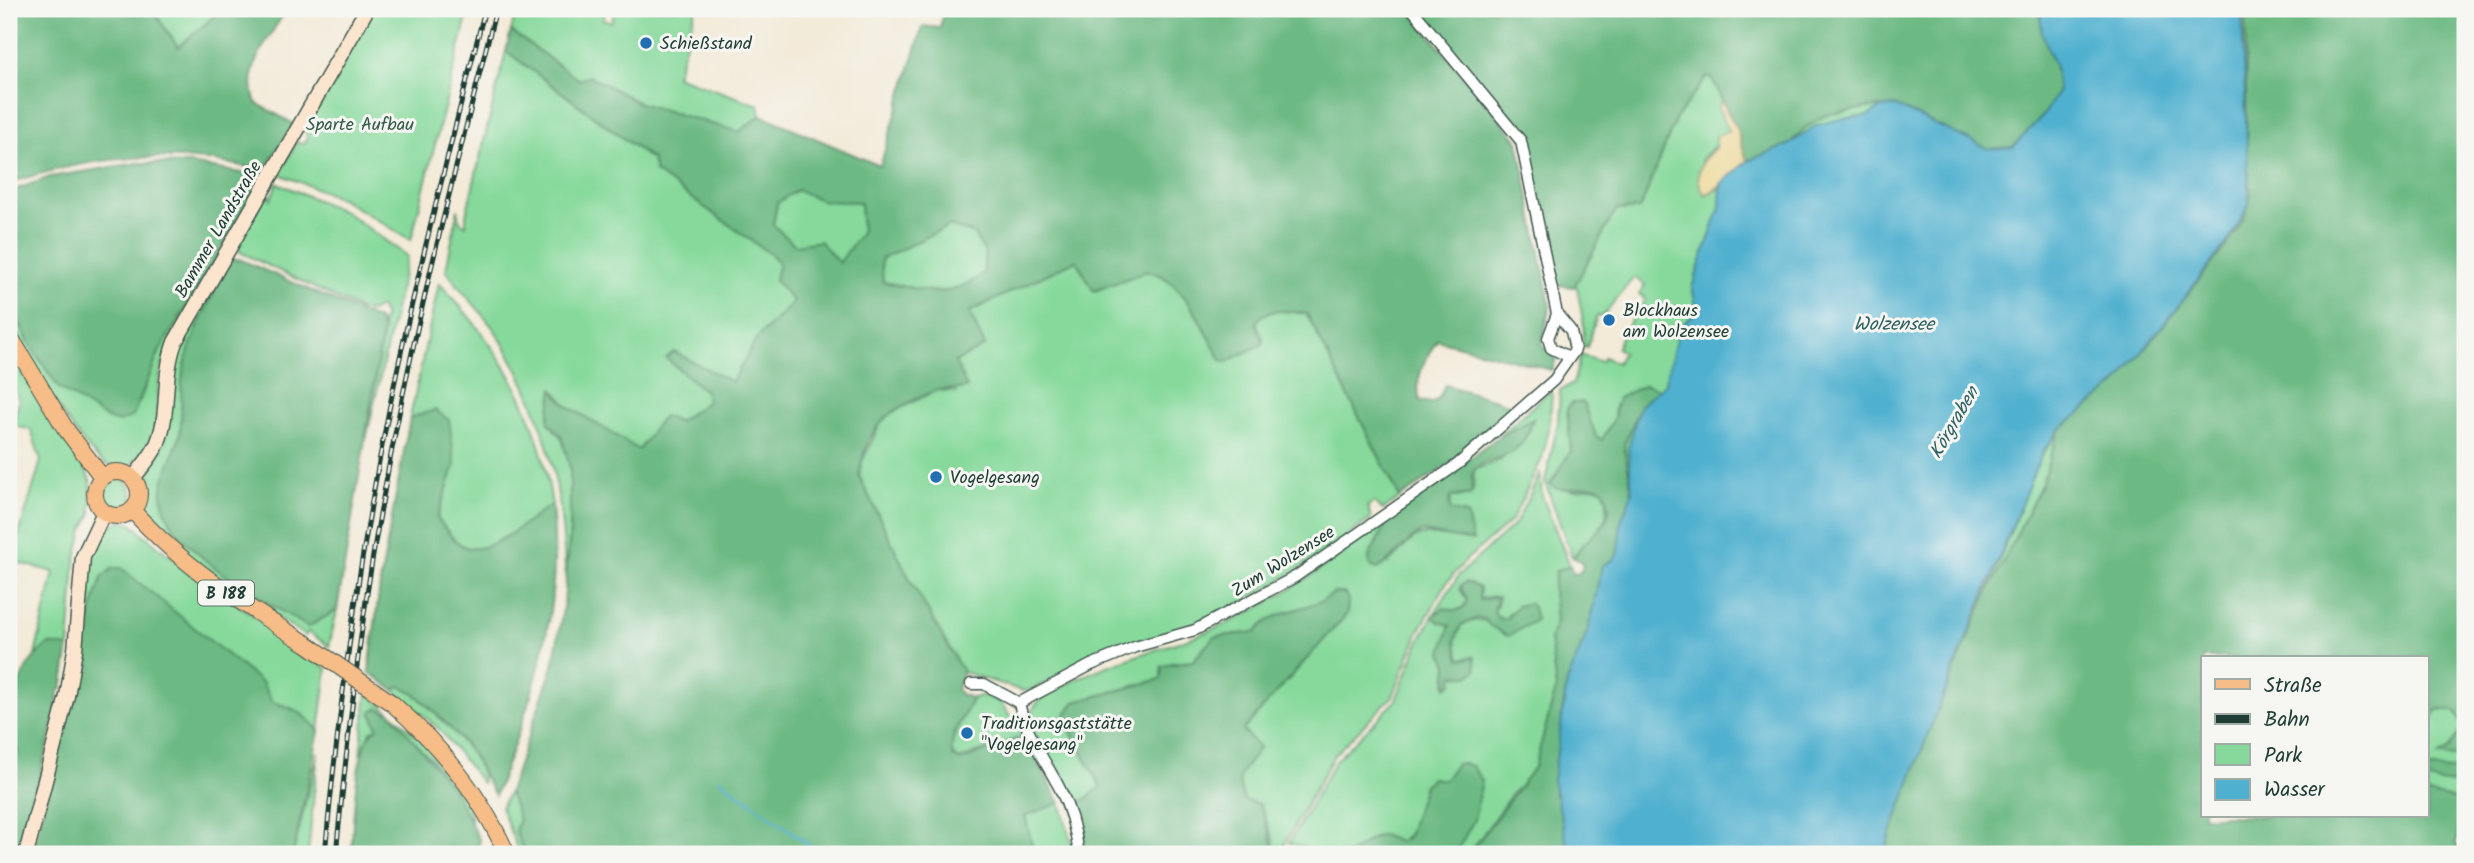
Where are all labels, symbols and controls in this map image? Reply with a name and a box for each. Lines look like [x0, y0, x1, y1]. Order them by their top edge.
place label: Schießstand [660, 30, 753, 59]
marker: Schießstand [638, 35, 654, 51]
park label: Sparte Aufbau [306, 111, 414, 140]
street label: Bammer Landstraße [168, 156, 270, 304]
place label: Blockhaus am Wolzensee [1623, 297, 1729, 347]
water label: Wolzensee [1854, 310, 1937, 340]
marker: Blockhaus am Wolzensee [1601, 312, 1617, 328]
water label: Körgraben [1922, 380, 1988, 465]
place label: Vogelgesang [950, 464, 1040, 493]
marker: Vogelgesang [928, 469, 944, 485]
street label: Zum Wolzensee [1226, 519, 1341, 606]
road number: B 188 [198, 580, 254, 606]
legend [2201, 656, 2428, 818]
text: Straße [2264, 670, 2322, 703]
text: Bahn [2264, 704, 2310, 737]
place label: Traditionsgaststätte "Vogelgesang" [981, 710, 1132, 760]
marker: Traditionsgaststätte "Vogelgesang" [959, 725, 975, 741]
text: Park [2264, 740, 2302, 773]
text: Wasser [2264, 774, 2326, 807]

